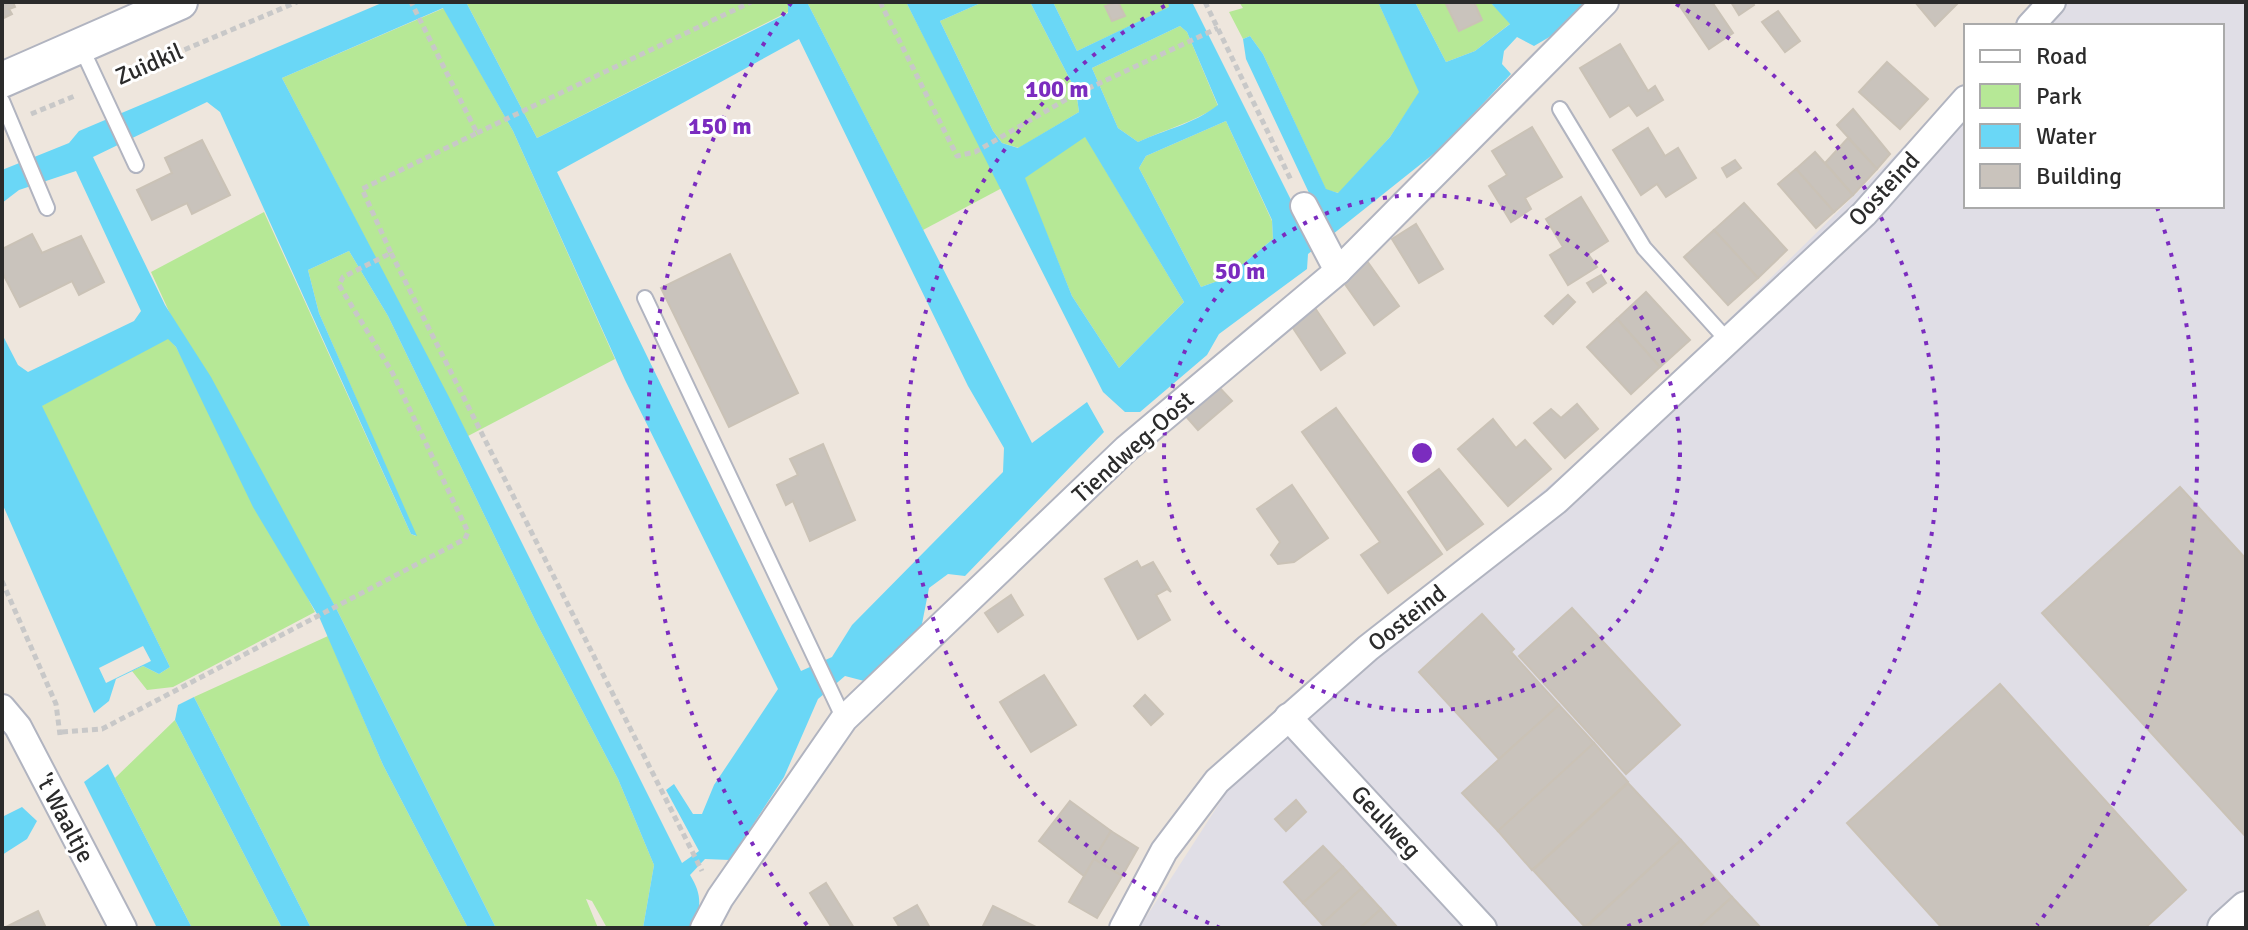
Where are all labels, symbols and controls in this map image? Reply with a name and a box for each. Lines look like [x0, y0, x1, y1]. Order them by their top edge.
legend [1964, 24, 2224, 208]
street label: Zuidkil [111, 36, 187, 92]
text: Road [2036, 41, 2087, 71]
text: 100 m [1025, 74, 1089, 104]
text: Park [2036, 81, 2082, 111]
text: 150 m [688, 111, 752, 141]
text: Water [2036, 121, 2097, 151]
street label: Oosteind [1842, 145, 1926, 233]
text: Building [2036, 161, 2122, 191]
text: 50 m [1215, 256, 1265, 286]
street label: Tiendweg-Oost [1066, 385, 1200, 509]
centre of rings [1408, 439, 1436, 467]
street label: Oosteind [1362, 578, 1452, 658]
street label: 't Waaltje [29, 768, 101, 868]
street label: Geulweg [1345, 779, 1427, 865]

